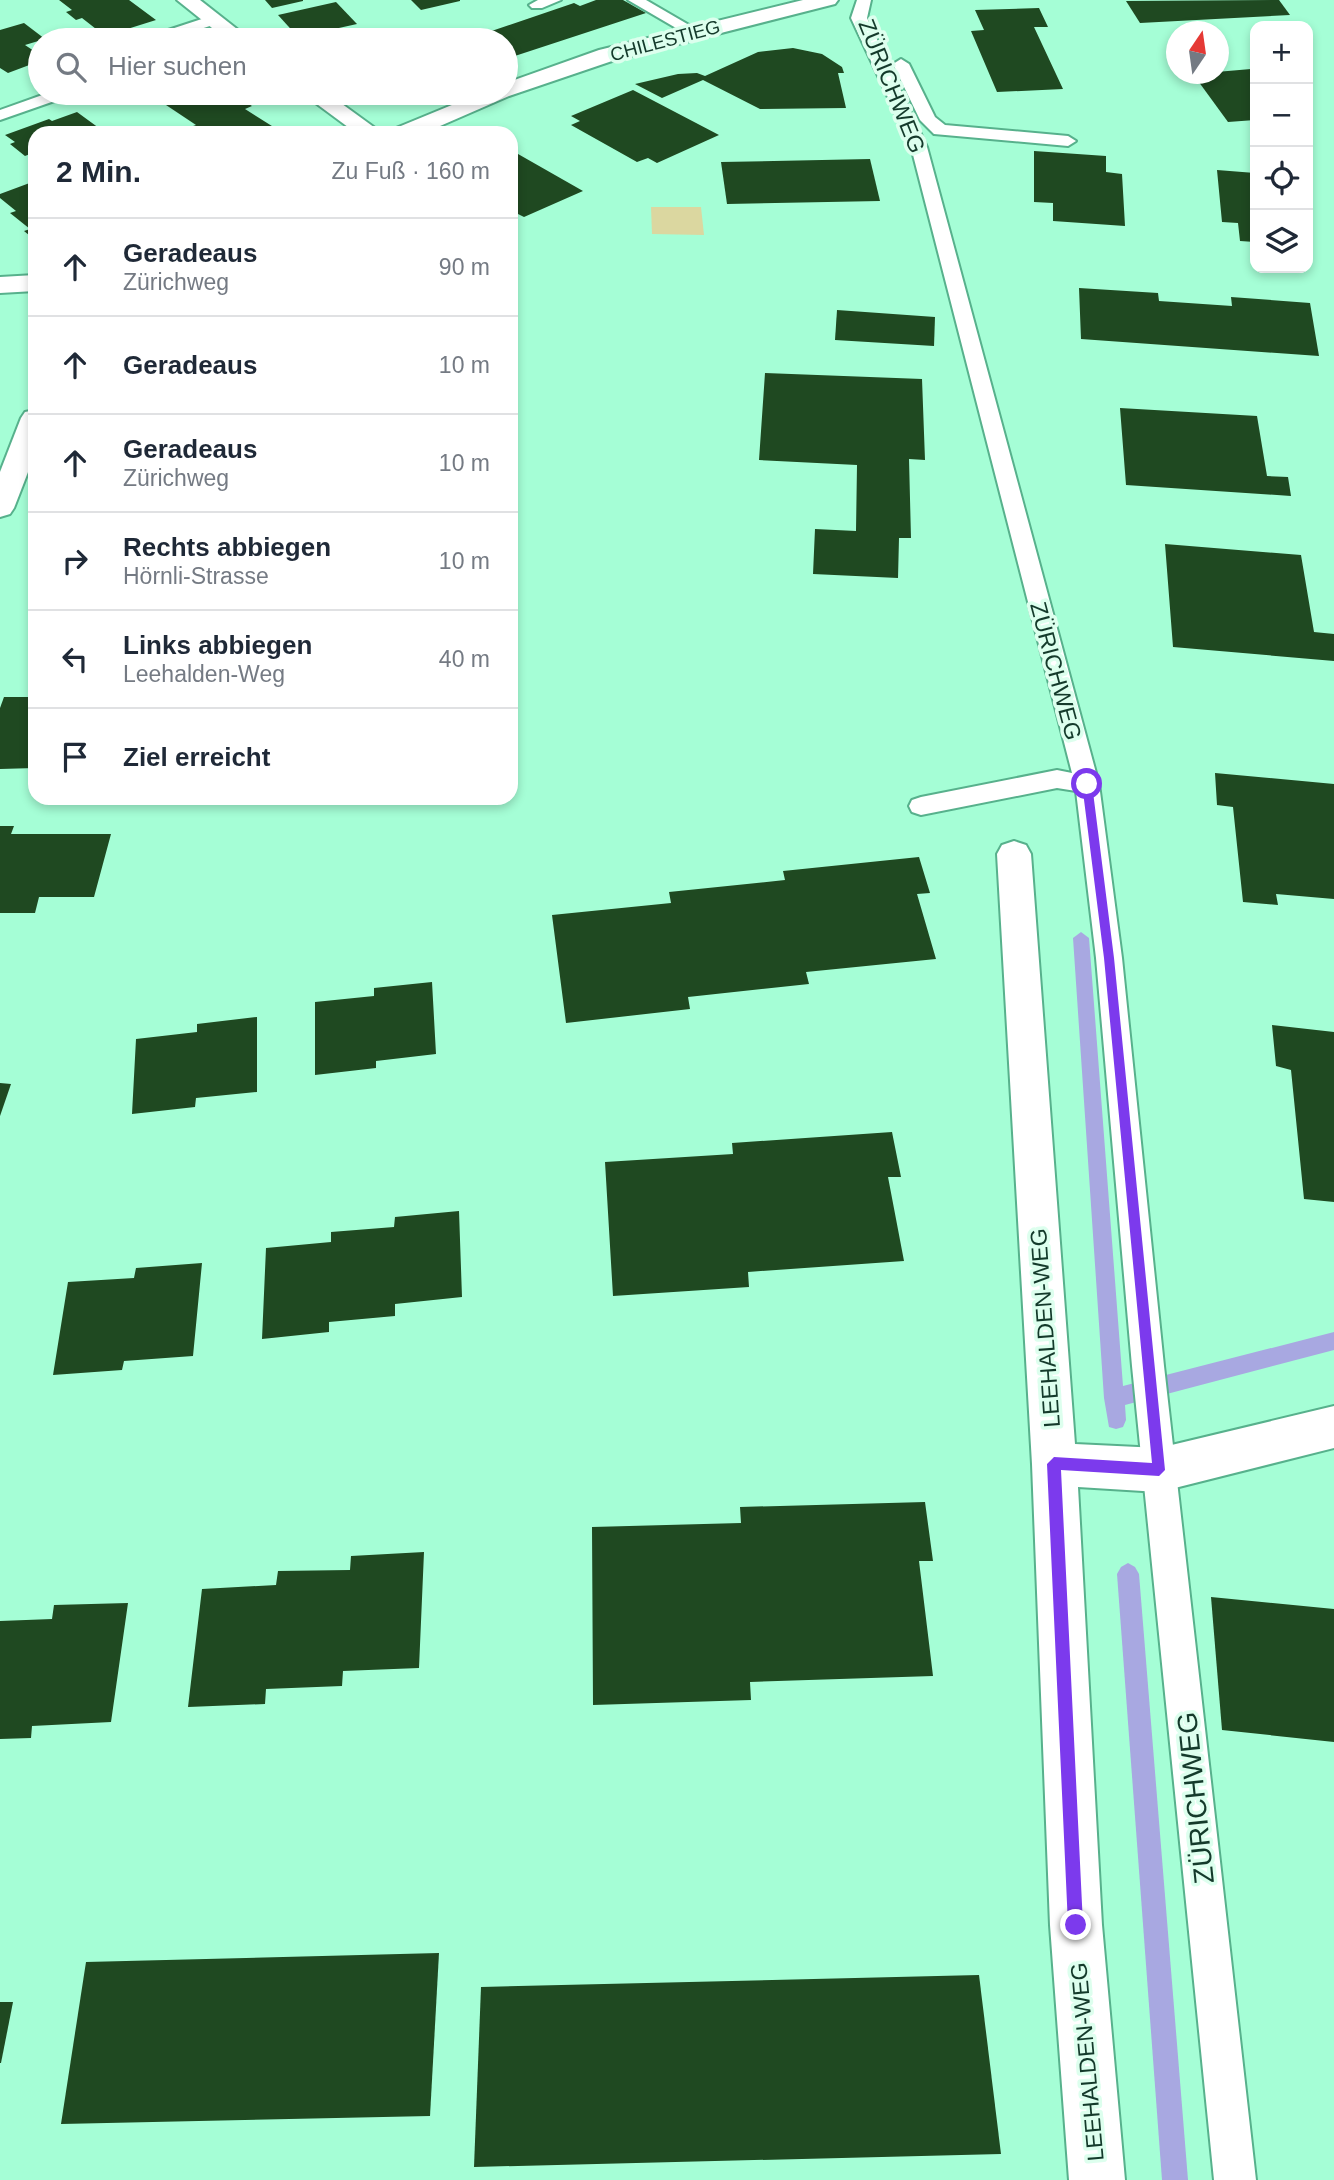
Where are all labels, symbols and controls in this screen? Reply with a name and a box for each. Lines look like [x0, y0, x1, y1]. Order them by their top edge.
street label: ZÜRICHWEG [853, 15, 931, 157]
street label: CHILESTIEG [608, 16, 722, 65]
north arrow [1166, 21, 1229, 84]
map controls [1250, 21, 1313, 273]
button: + [1250, 21, 1313, 84]
search box [28, 28, 518, 105]
icon: search [52, 48, 90, 86]
text: Hier suchen [108, 51, 247, 81]
button: − [1250, 84, 1313, 147]
button: locate [1250, 147, 1313, 210]
text: 2 Min. [56, 155, 141, 188]
text: Zu Fuß · 160 m [332, 158, 490, 184]
button: layers [1250, 210, 1313, 273]
text: Geradeaus [123, 238, 257, 268]
icon: ahead [56, 248, 94, 286]
text: 90 m [439, 254, 490, 280]
text: Zürichweg [123, 269, 229, 295]
icon: ahead [56, 346, 94, 384]
text: Geradeaus [123, 350, 257, 380]
text: 10 m [439, 352, 490, 378]
text: Geradeaus [123, 434, 257, 464]
icon: ahead [56, 444, 94, 482]
text: 10 m [439, 450, 490, 476]
text: Zürichweg [123, 465, 229, 491]
text: Rechts abbiegen [123, 532, 331, 562]
icon: right [56, 542, 94, 580]
text: 10 m [439, 548, 490, 574]
text: Hörnli-Strasse [123, 563, 269, 589]
street label: ZÜRICHWEG [1025, 599, 1087, 743]
text: Links abbiegen [123, 630, 312, 660]
icon: left [56, 640, 94, 678]
text: 40 m [439, 646, 490, 672]
text: Leehalden-Weg [123, 661, 285, 687]
icon: arrive [56, 738, 94, 776]
text: Ziel erreicht [123, 742, 270, 772]
route start [1071, 768, 1102, 799]
street label: LEEHALDEN-WEG [1025, 1228, 1065, 1428]
street label: ZÜRICHWEG [1171, 1710, 1220, 1885]
route end [1060, 1909, 1091, 1940]
street label: LEEHALDEN-WEG [1065, 1962, 1109, 2162]

